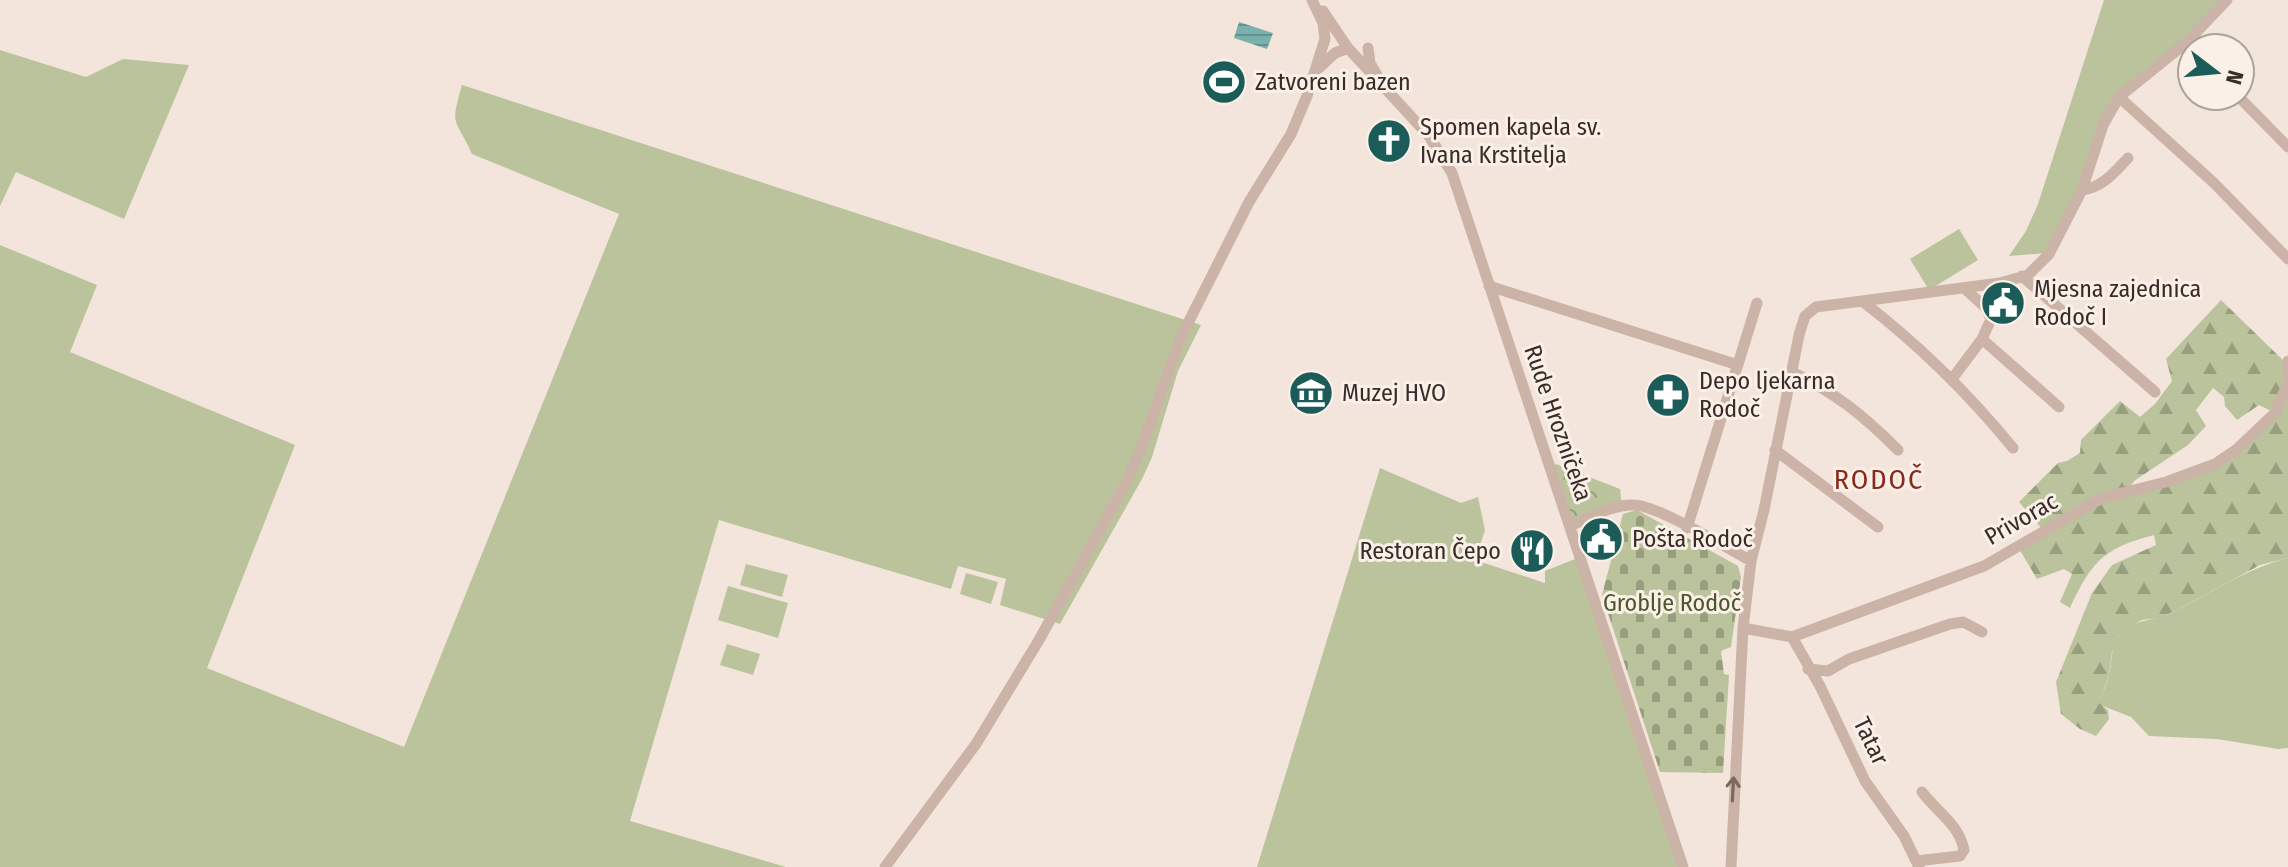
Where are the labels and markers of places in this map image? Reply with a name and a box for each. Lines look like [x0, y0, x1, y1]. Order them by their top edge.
sports icon: Zatvoreni bazen [1200, 58, 1248, 106]
place label: Zatvoreni bazen [1255, 68, 1411, 96]
place label: Spomen kapela sv. Ivana Krstitelja [1420, 113, 1601, 169]
church icon: Spomen kapela sv. Ivana Krstitelja [1365, 117, 1413, 165]
place label: Mjesna zajednica Rodoč I [2034, 275, 2201, 331]
public building icon: Mjesna zajednica Rodoč I [1979, 279, 2027, 327]
place label: Depo ljekarna Rodoč [1699, 367, 1835, 423]
museum icon: Muzej HVO [1287, 369, 1335, 417]
pharmacy icon: Depo ljekarna Rodoč [1644, 371, 1692, 419]
place label: Muzej HVO [1342, 379, 1446, 407]
public building icon: Pošta Rodoč [1577, 515, 1625, 563]
place label: Pošta Rodoč [1632, 525, 1753, 553]
restaurant icon: Restoran Čepo [1508, 527, 1556, 575]
place label: Restoran Čepo [1359, 536, 1501, 565]

